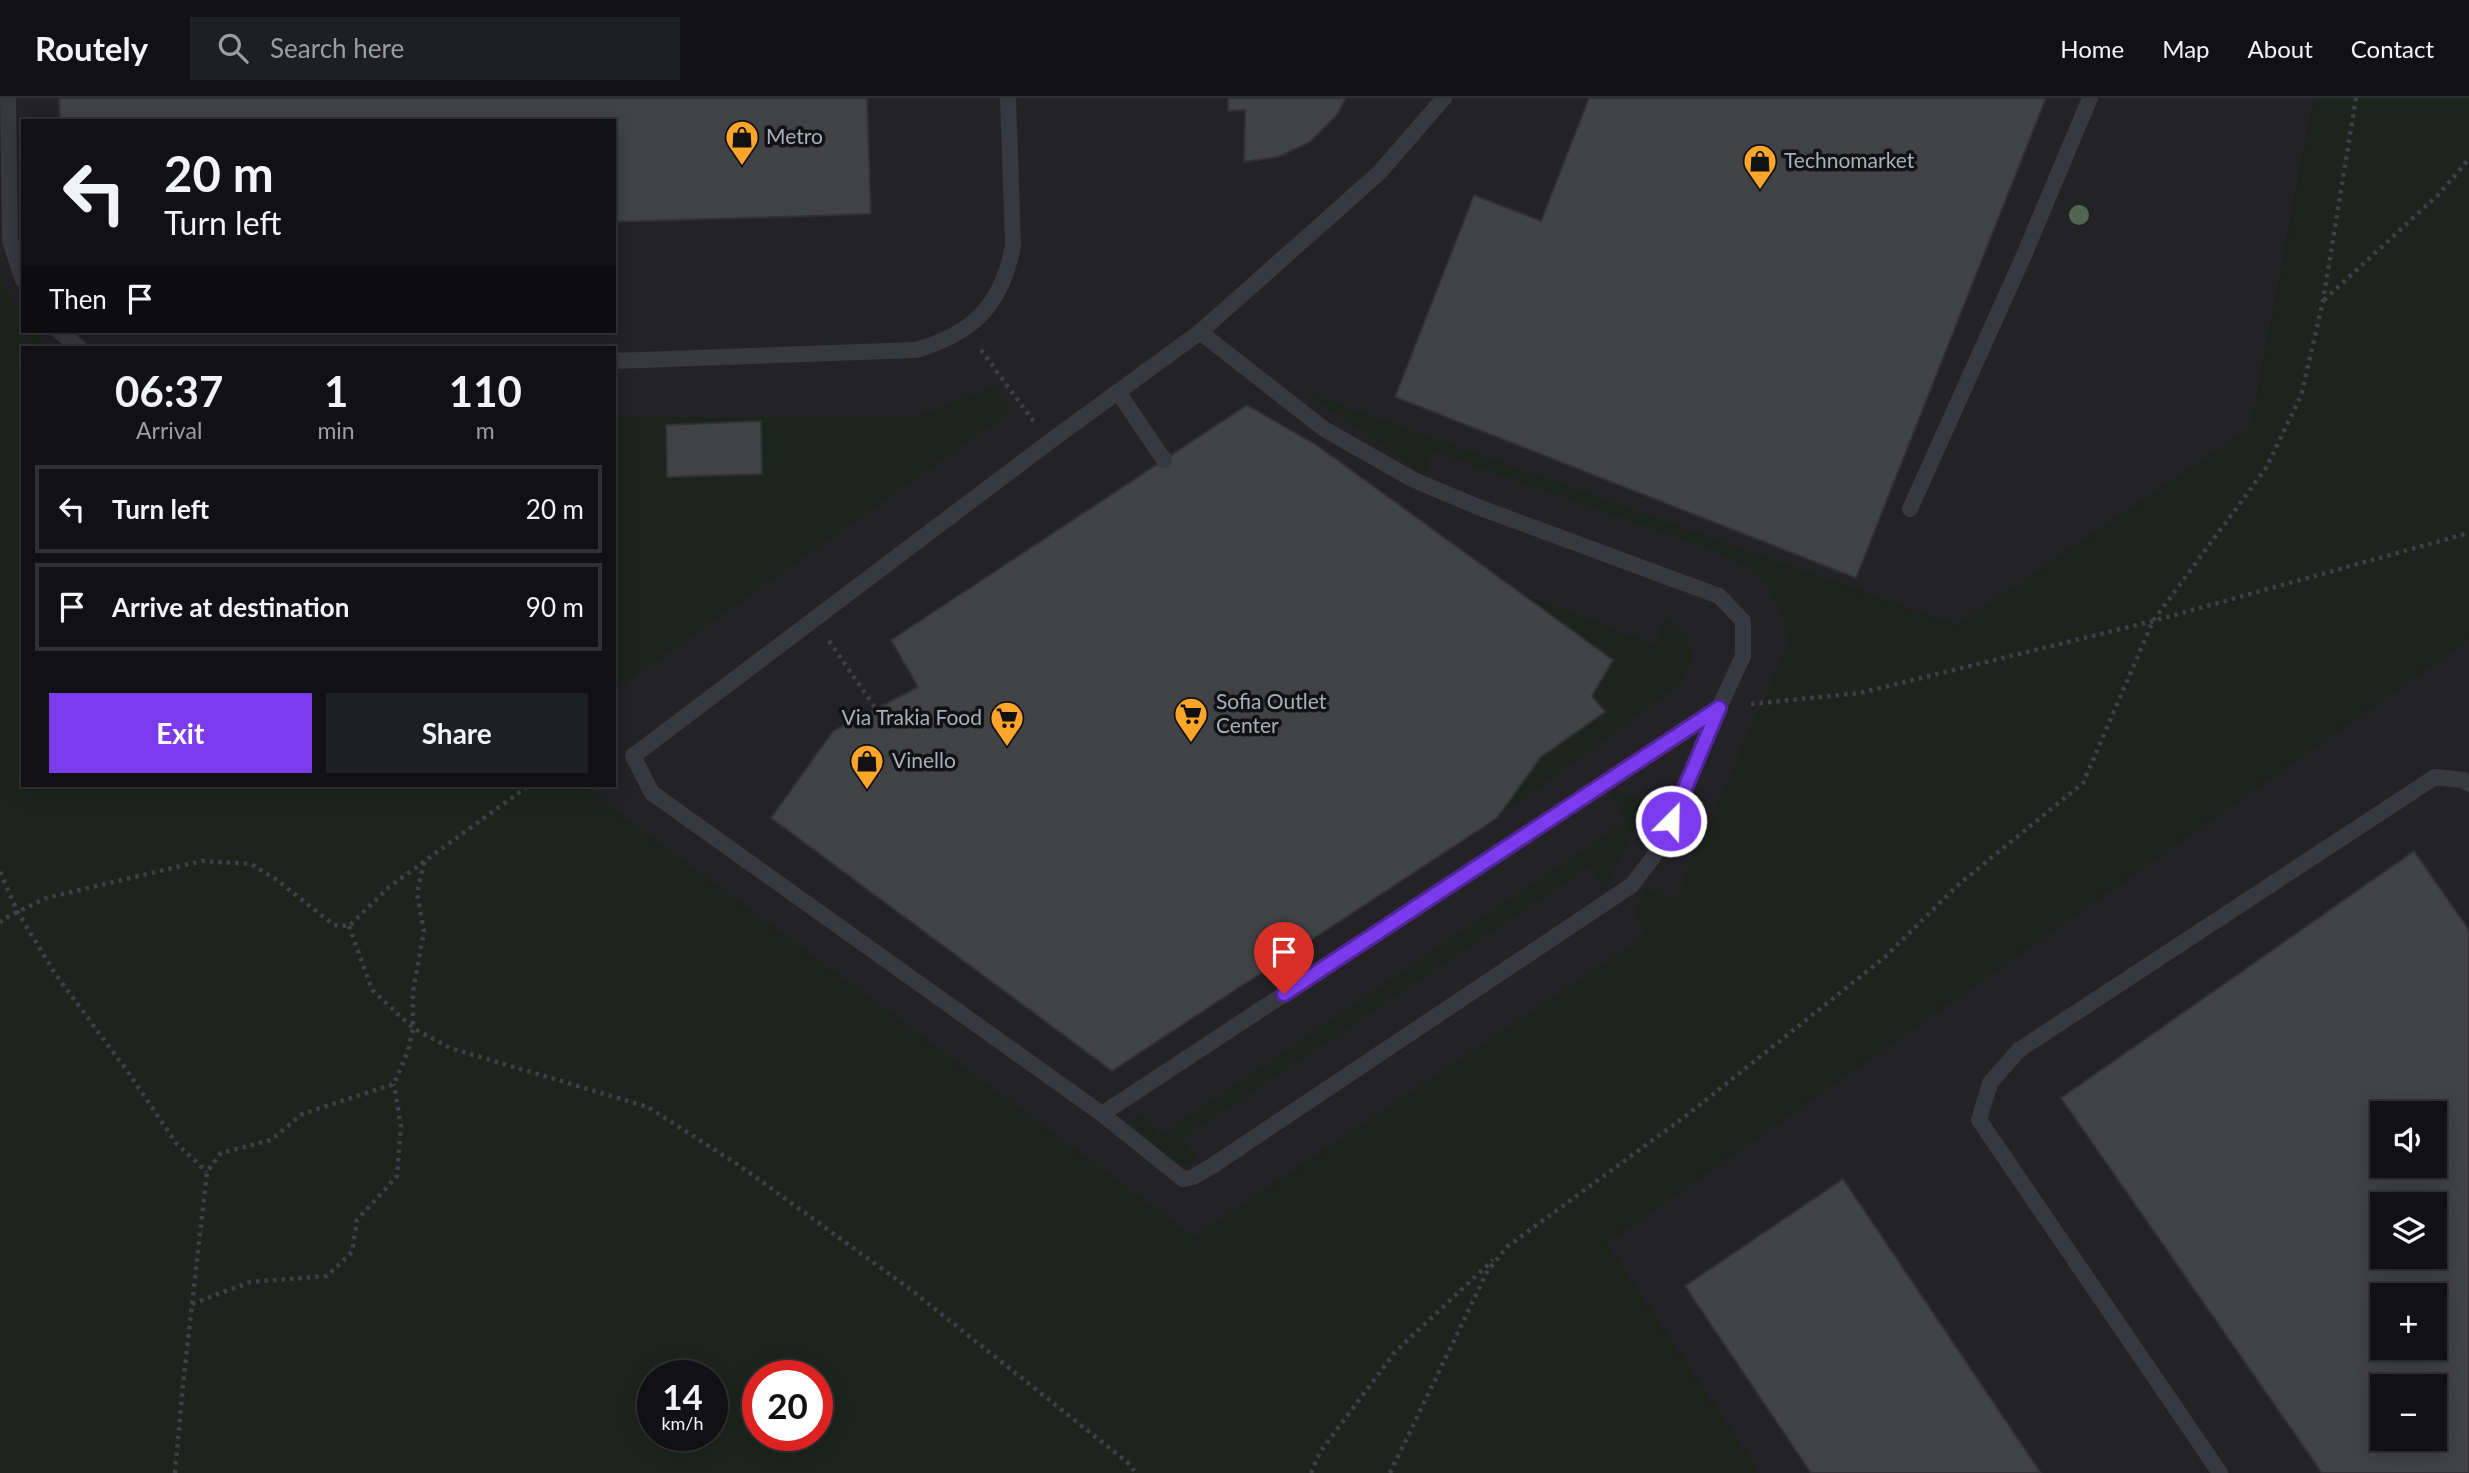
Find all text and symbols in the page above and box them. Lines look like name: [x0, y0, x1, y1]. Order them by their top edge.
search box: [190, 17, 680, 80]
text: Routely: [35, 28, 148, 68]
icon: search: [214, 29, 252, 67]
text: Search here: [270, 32, 404, 64]
text: Home: [2060, 34, 2124, 63]
text: Map: [2162, 34, 2210, 63]
text: About: [2248, 34, 2313, 63]
text: Contact: [2351, 34, 2434, 63]
shop icon: Metro: [723, 118, 761, 167]
place label: Metro: [766, 123, 823, 148]
shop icon: Technomarket: [1741, 142, 1779, 191]
text: 20 m: [164, 144, 274, 202]
icon: left: [49, 147, 140, 238]
place label: Technomarket: [1784, 147, 1915, 172]
text: Turn left: [164, 203, 281, 242]
icon: arrive: [121, 280, 159, 318]
text: Then: [49, 283, 107, 315]
text: 06:37: [115, 366, 223, 416]
text: 1: [324, 366, 348, 416]
text: 110: [449, 366, 522, 416]
text: Arrival: [136, 416, 202, 444]
text: min: [317, 416, 355, 444]
text: m: [476, 416, 495, 444]
icon: left: [53, 490, 91, 528]
text: Turn left: [112, 493, 209, 525]
text: 20 m: [526, 493, 584, 525]
icon: arrive: [53, 588, 91, 626]
text: Arrive at destination: [112, 591, 349, 623]
text: 90 m: [526, 591, 584, 623]
place label: Sofia Outlet Center: [1216, 688, 1327, 737]
button: Exit: [49, 693, 312, 773]
button: Share: [326, 693, 588, 773]
supermarket icon: Sofia Outlet Center: [1172, 695, 1210, 744]
supermarket icon: Via Trakia Food: [988, 699, 1026, 748]
place label: Via Trakia Food: [842, 704, 982, 729]
shop icon: Vinello: [848, 742, 886, 791]
place label: Vinello: [892, 747, 956, 772]
position arrow: [1634, 784, 1708, 858]
pin: [1254, 922, 1314, 994]
icon: arrive: [1265, 933, 1303, 971]
map controls: [2370, 1101, 2447, 1451]
button: sound: [2370, 1101, 2447, 1178]
button: layers: [2370, 1192, 2447, 1269]
button: +: [2370, 1283, 2447, 1360]
speed limit sign: 20: [742, 1360, 833, 1451]
button: −: [2370, 1374, 2447, 1451]
text: 14: [662, 1375, 703, 1417]
text: km/h: [661, 1412, 704, 1434]

